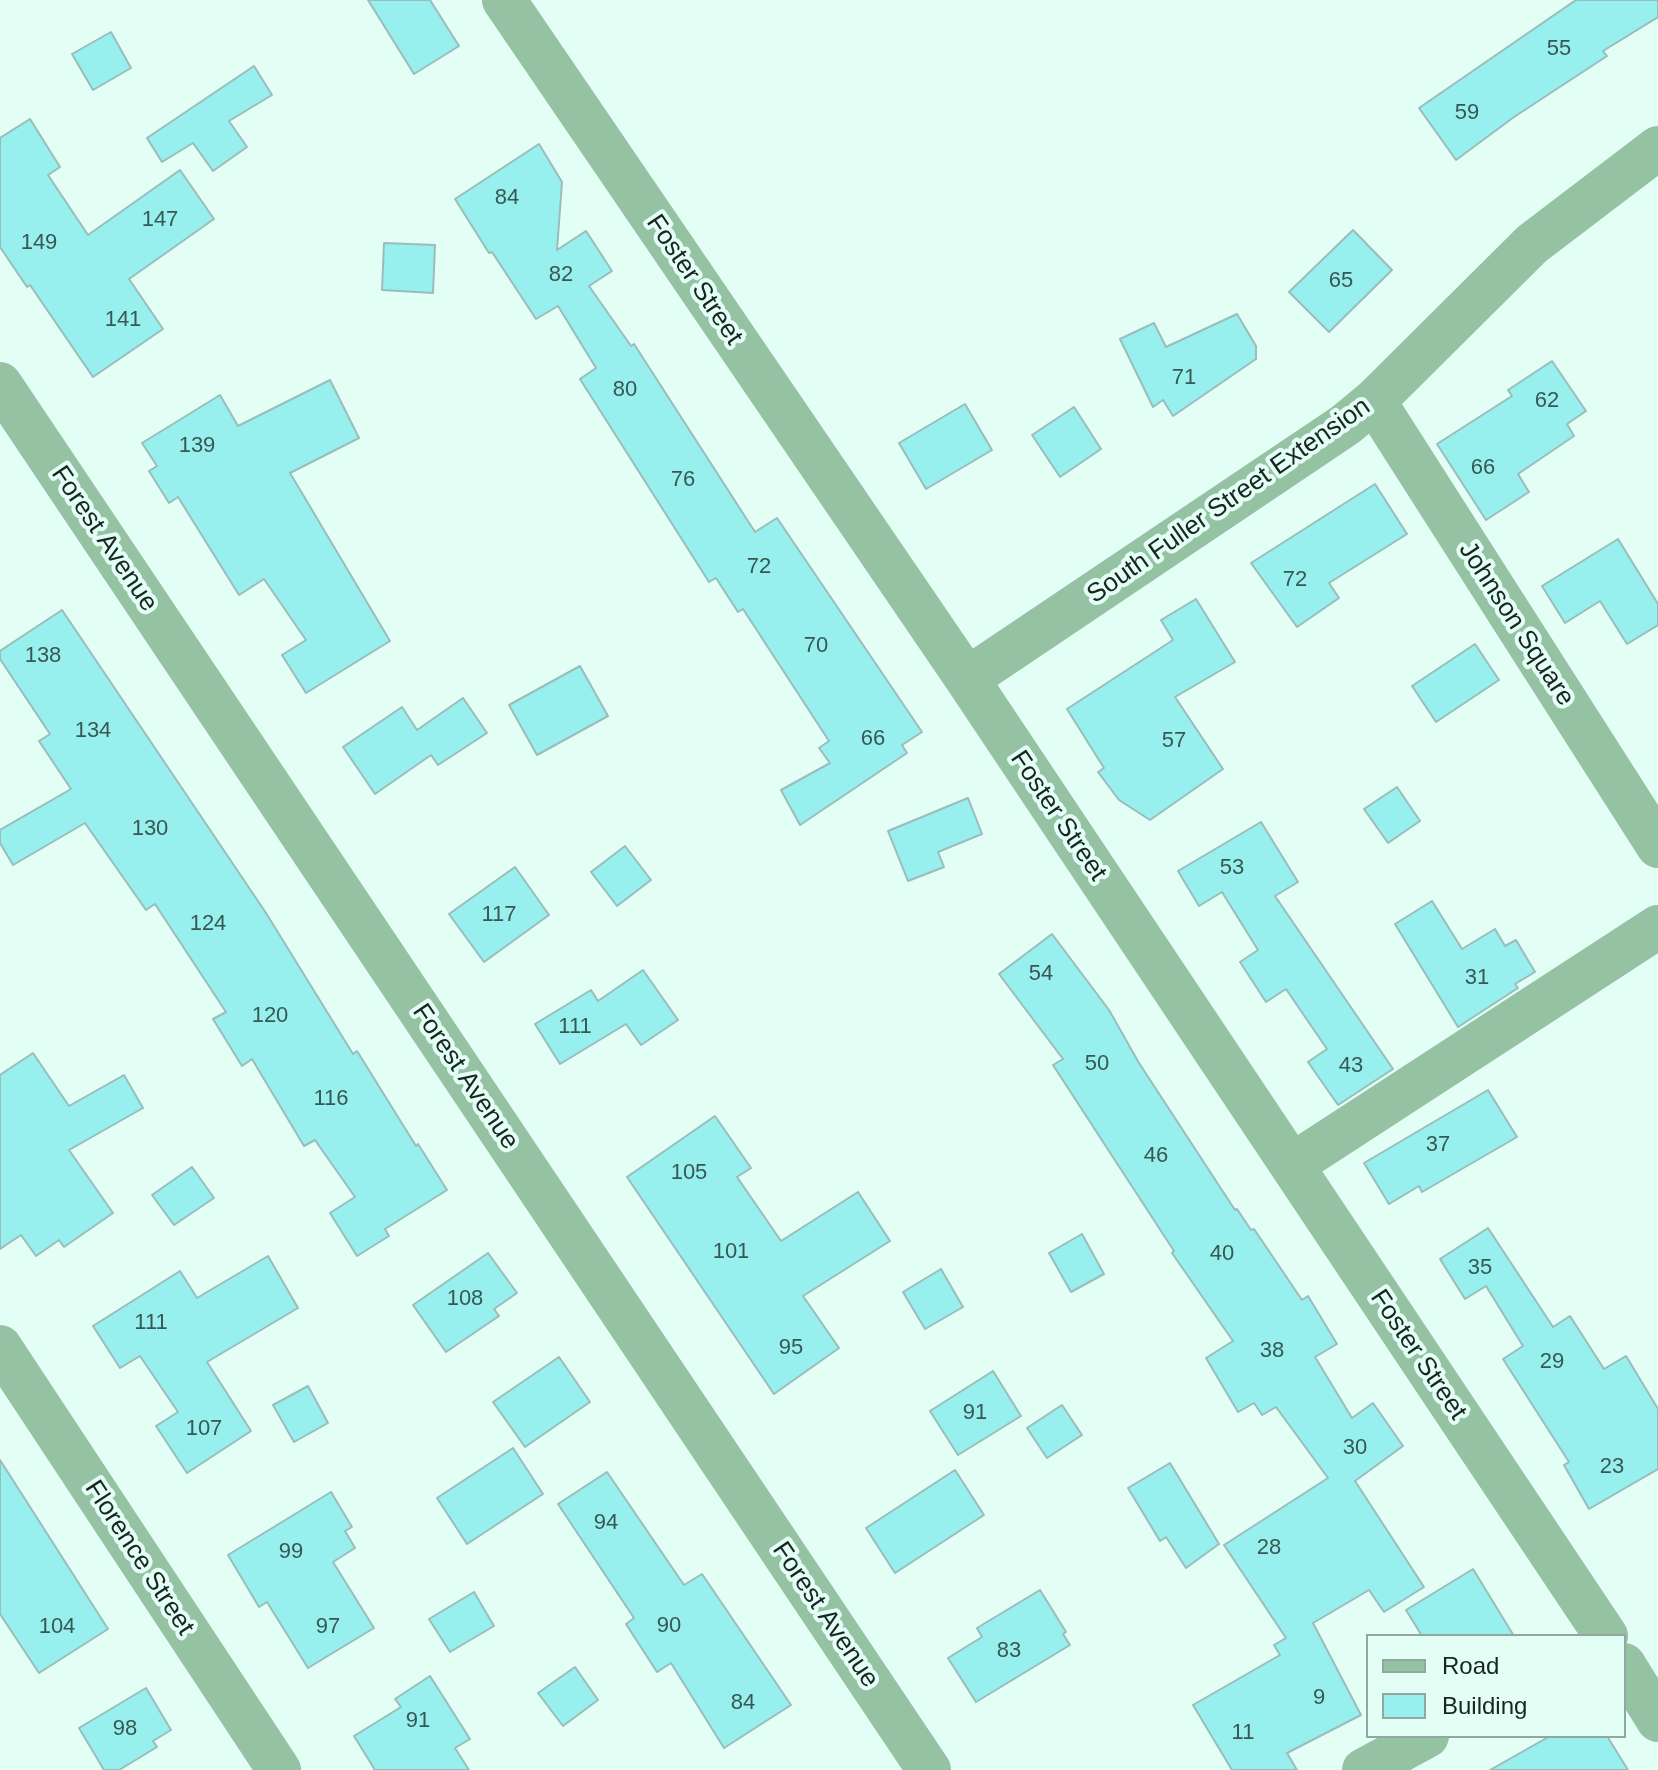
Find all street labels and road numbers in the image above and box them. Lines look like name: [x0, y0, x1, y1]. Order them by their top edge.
street label: Foster Street: [639, 209, 749, 351]
street label: South Fuller Street Extension: [1082, 391, 1376, 611]
street label: Forest Avenue: [44, 460, 164, 618]
street label: Johnson Square: [1451, 536, 1581, 712]
street label: Foster Street: [1003, 745, 1113, 887]
street label: Forest Avenue: [405, 998, 525, 1156]
street label: Foster Street: [1363, 1284, 1473, 1426]
street label: Florence Street: [78, 1475, 200, 1641]
street label: Forest Avenue: [765, 1536, 885, 1694]

